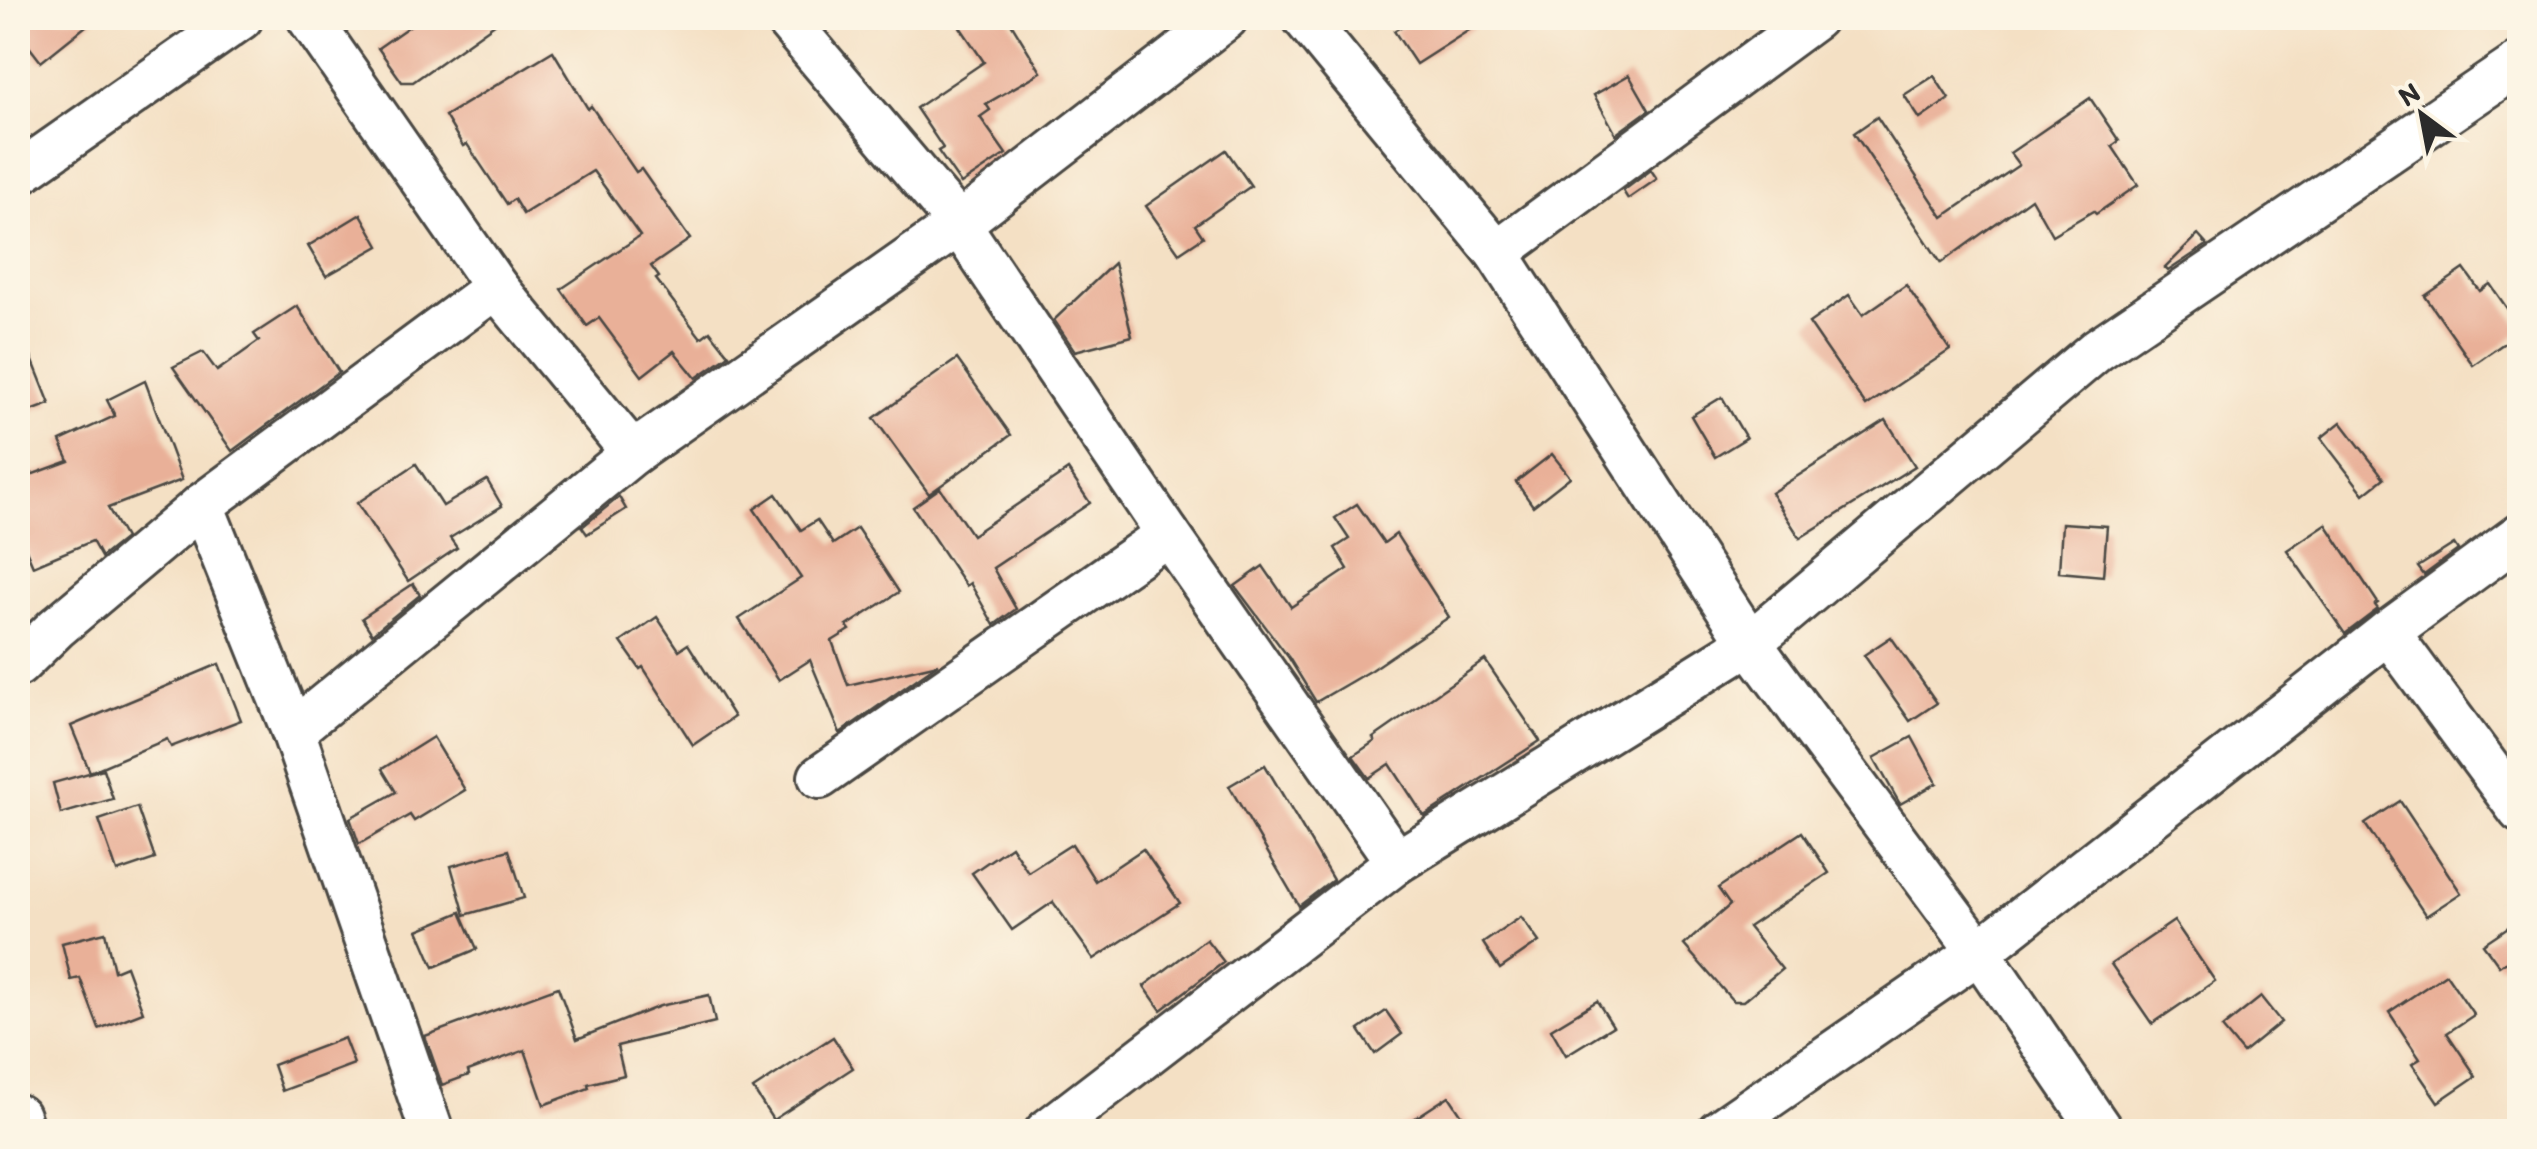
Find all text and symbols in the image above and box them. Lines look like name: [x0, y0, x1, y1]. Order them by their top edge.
north arrow: [2372, 65, 2472, 165]
text: N: [2392, 74, 2426, 113]

